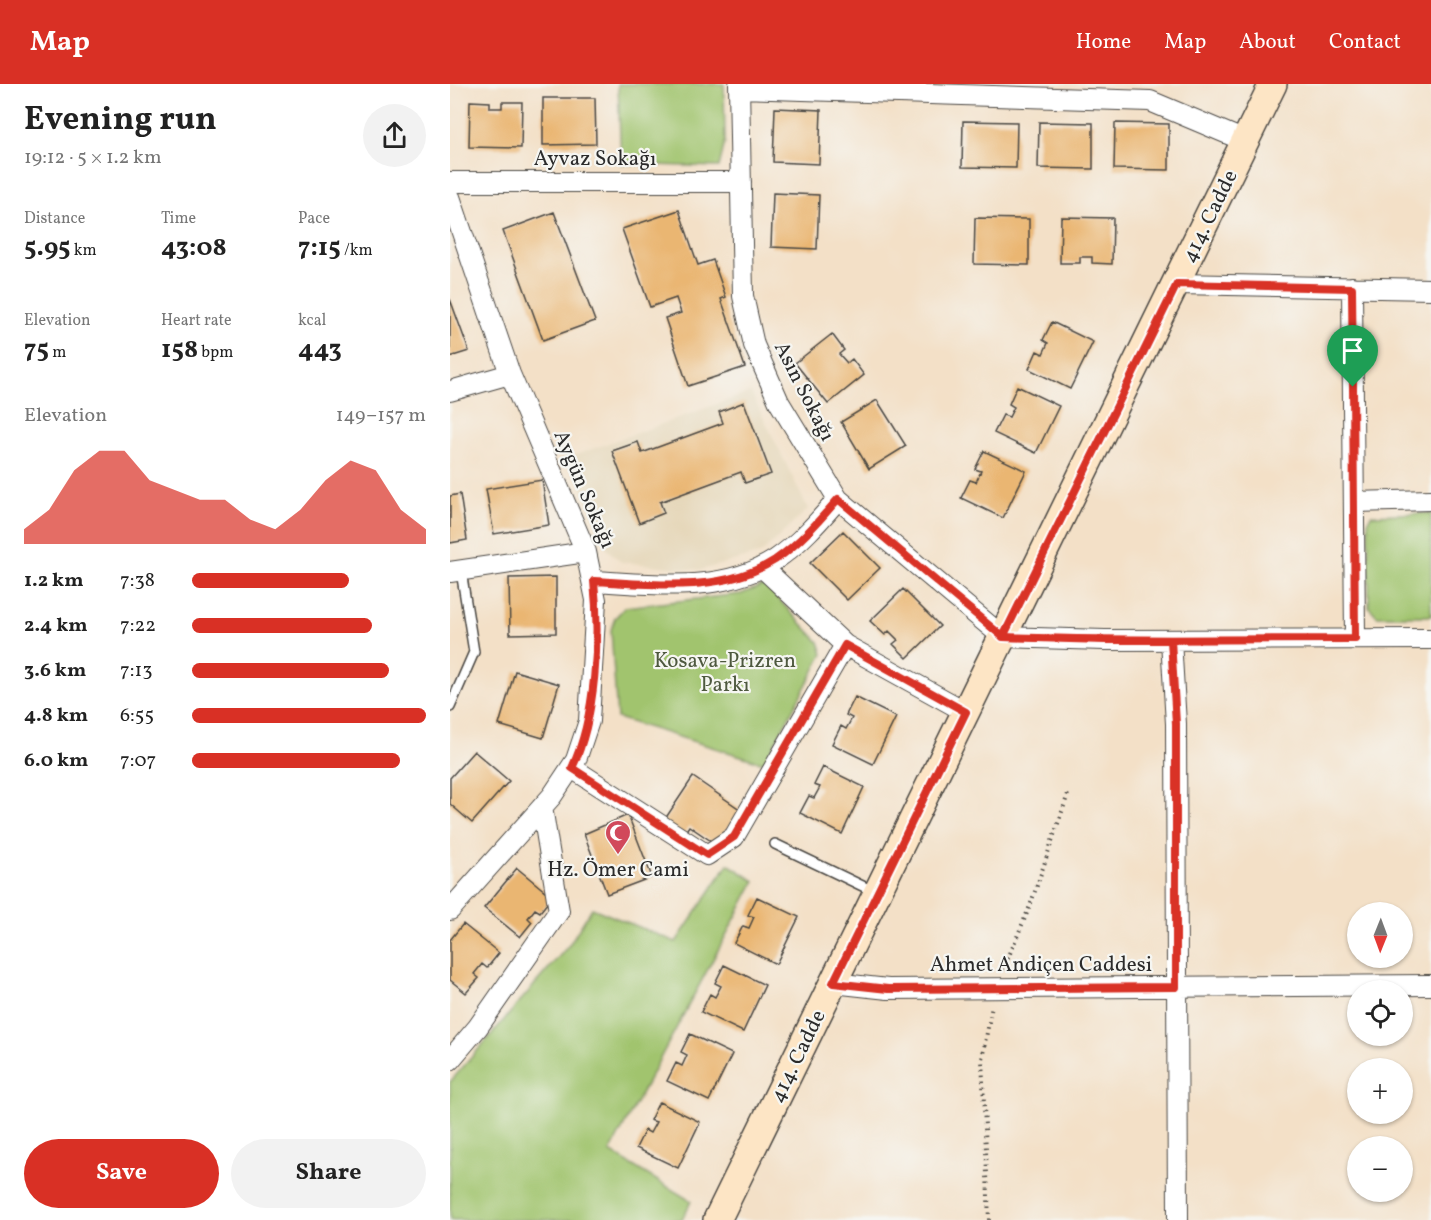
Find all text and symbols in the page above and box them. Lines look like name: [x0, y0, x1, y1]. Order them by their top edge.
text: Map: [30, 23, 90, 62]
text: Home: [1076, 28, 1131, 57]
text: Map: [1164, 28, 1206, 57]
text: About: [1239, 28, 1296, 57]
text: Contact: [1329, 28, 1401, 57]
text: Evening run: [24, 98, 217, 144]
button: share: [363, 104, 426, 167]
text: 19:12 · 5 × 1.2 km: [24, 144, 162, 172]
street label: Ayvaz Sokağı: [534, 145, 656, 174]
street label: 414. Cadde: [1175, 165, 1245, 268]
text: Distance: [24, 208, 85, 230]
text: Time: [161, 208, 196, 230]
text: Pace: [298, 208, 330, 230]
text: 5.95: [24, 230, 71, 266]
text: 43:08: [161, 230, 227, 266]
text: 7:15: [298, 230, 341, 266]
text: km: [71, 240, 97, 262]
text: /km: [341, 240, 373, 262]
text: Elevation: [24, 310, 91, 332]
text: Heart rate: [161, 310, 232, 332]
text: kcal: [298, 310, 326, 332]
pin: [1327, 325, 1378, 387]
text: 75: [24, 332, 49, 368]
text: 158: [161, 332, 198, 368]
text: 443: [298, 332, 342, 368]
icon: arrive: [1336, 334, 1369, 367]
street label: Asın Sokağı: [766, 337, 841, 447]
text: m: [49, 342, 66, 364]
text: bpm: [198, 342, 233, 364]
text: Elevation: [24, 402, 107, 430]
text: 149–157 m: [336, 402, 426, 430]
street label: Aygün Sokağı: [546, 426, 622, 553]
text: 1.2 km: [24, 567, 84, 595]
text: 7:38: [120, 567, 155, 595]
text: 2.4 km: [24, 612, 88, 640]
text: 7:22: [120, 612, 156, 640]
park label: Kosava-Prizren Parkı: [654, 647, 796, 700]
text: 3.6 km: [24, 657, 86, 685]
text: 7:13: [120, 657, 152, 685]
text: 4.8 km: [24, 702, 88, 730]
text: 6:55: [120, 702, 154, 730]
text: 6.0 km: [24, 747, 88, 775]
text: 7:07: [120, 747, 156, 775]
mosque icon: Hz. Ömer Cami: [603, 818, 633, 856]
place label: Hz. Ömer Cami: [547, 856, 689, 885]
north arrow: [1347, 902, 1413, 968]
map controls: [1347, 902, 1413, 1202]
street label: Ahmet Andiçen Caddesi: [930, 951, 1152, 980]
button: locate: [1347, 980, 1413, 1046]
street label: 414. Cadde: [763, 1005, 833, 1108]
button: +: [1347, 1058, 1413, 1124]
button: −: [1347, 1136, 1413, 1202]
button: Save: [24, 1139, 219, 1208]
button: Share: [231, 1139, 426, 1208]

